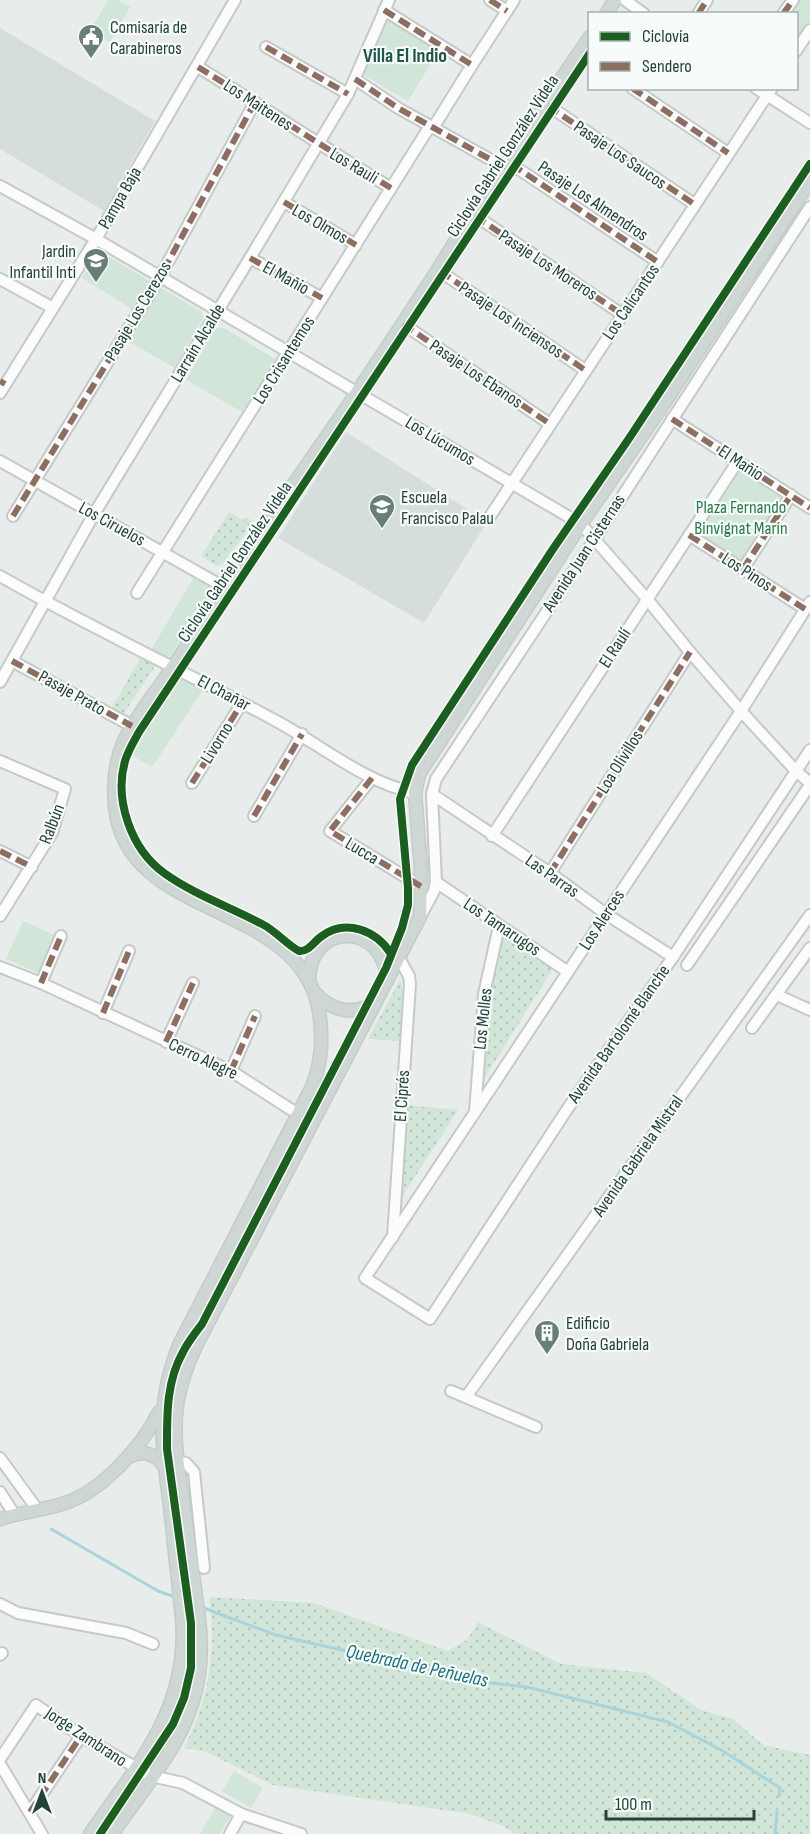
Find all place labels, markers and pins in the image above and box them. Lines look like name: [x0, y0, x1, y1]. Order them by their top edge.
place label: Comisaría de Carabineros: [110, 17, 187, 59]
public building icon: Comisaría de Carabineros: [76, 22, 106, 60]
place label: Jardin Infantil Inti: [10, 241, 76, 283]
school or university icon: Jardin Infantil Inti: [81, 246, 111, 284]
place label: Escuela Francisco Palau: [401, 487, 494, 529]
school or university icon: Escuela Francisco Palau: [367, 492, 397, 530]
place label: Edificio Doña Gabriela: [566, 1313, 649, 1355]
building icon: Edificio Doña Gabriela: [532, 1318, 562, 1356]

